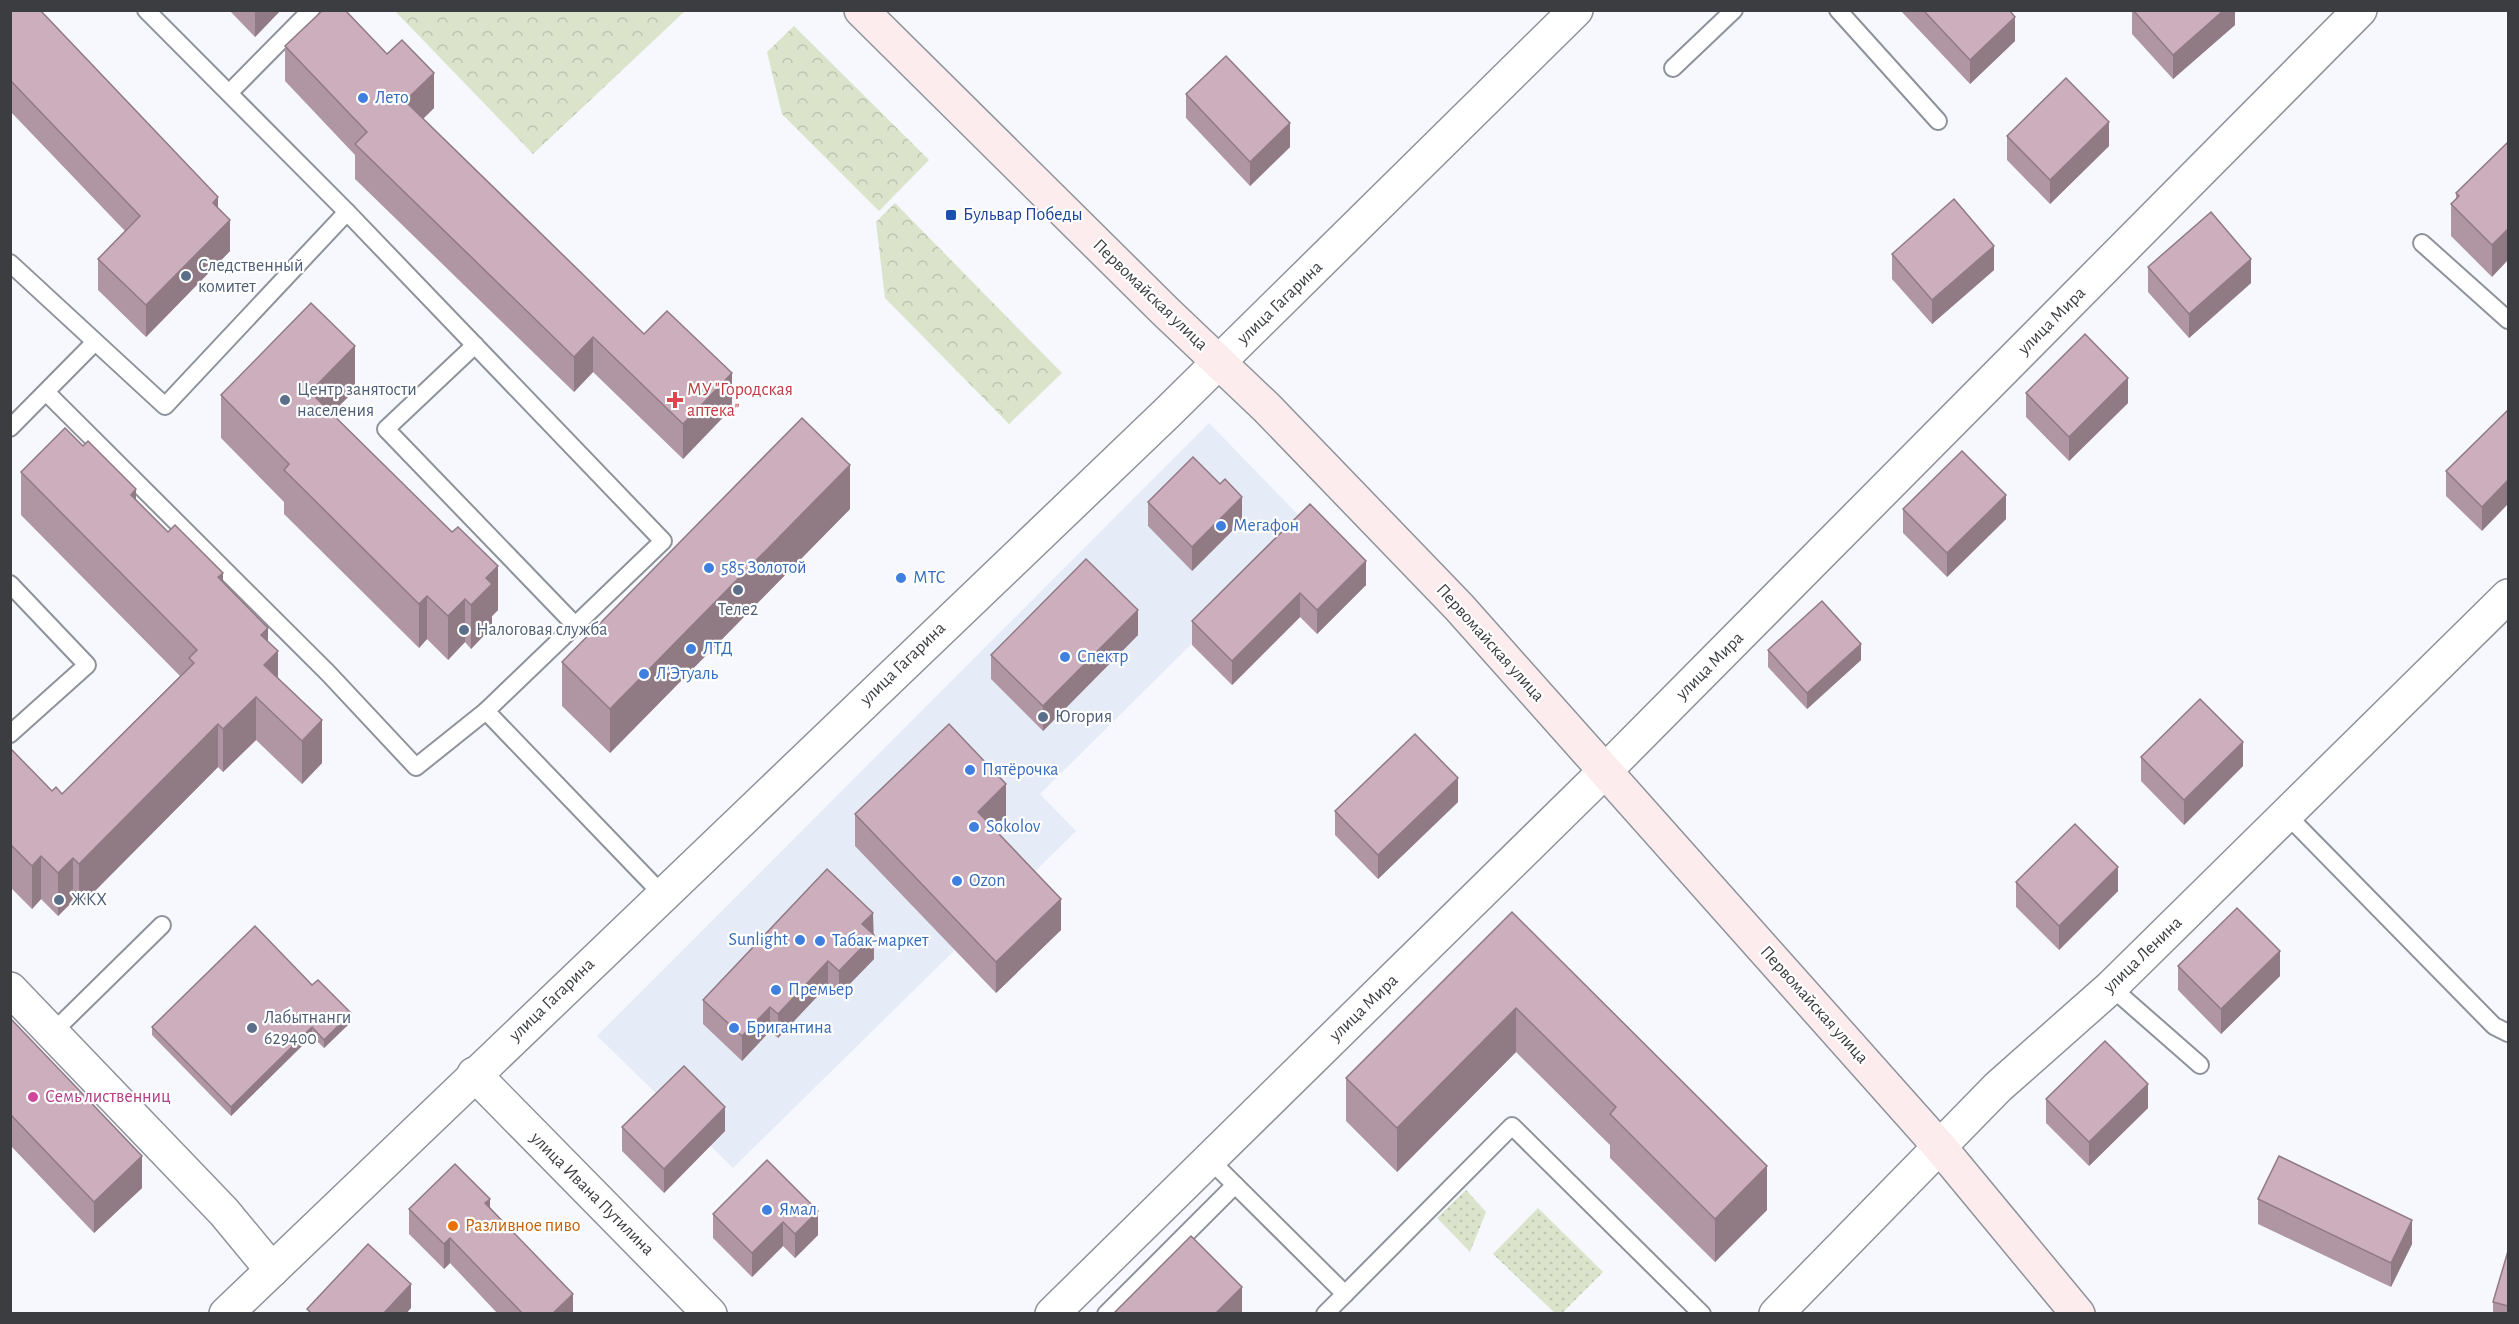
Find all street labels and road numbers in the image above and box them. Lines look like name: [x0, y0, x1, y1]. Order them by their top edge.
street label: Первомайская улица: [1089, 236, 1211, 354]
street label: улица Гагарина: [1233, 258, 1326, 349]
street label: улица Мира: [2014, 284, 2089, 359]
street label: Первомайская улица: [1433, 581, 1547, 705]
street label: улица Гагарина: [856, 619, 949, 710]
street label: улица Мира: [1672, 629, 1747, 704]
street label: улица Ленина: [2100, 913, 2186, 997]
street label: Первомайская улица: [1757, 943, 1871, 1067]
street label: улица Гагарина: [505, 955, 598, 1046]
street label: улица Мира: [1326, 971, 1402, 1046]
street label: улица Ивана Путилина: [526, 1128, 657, 1259]

